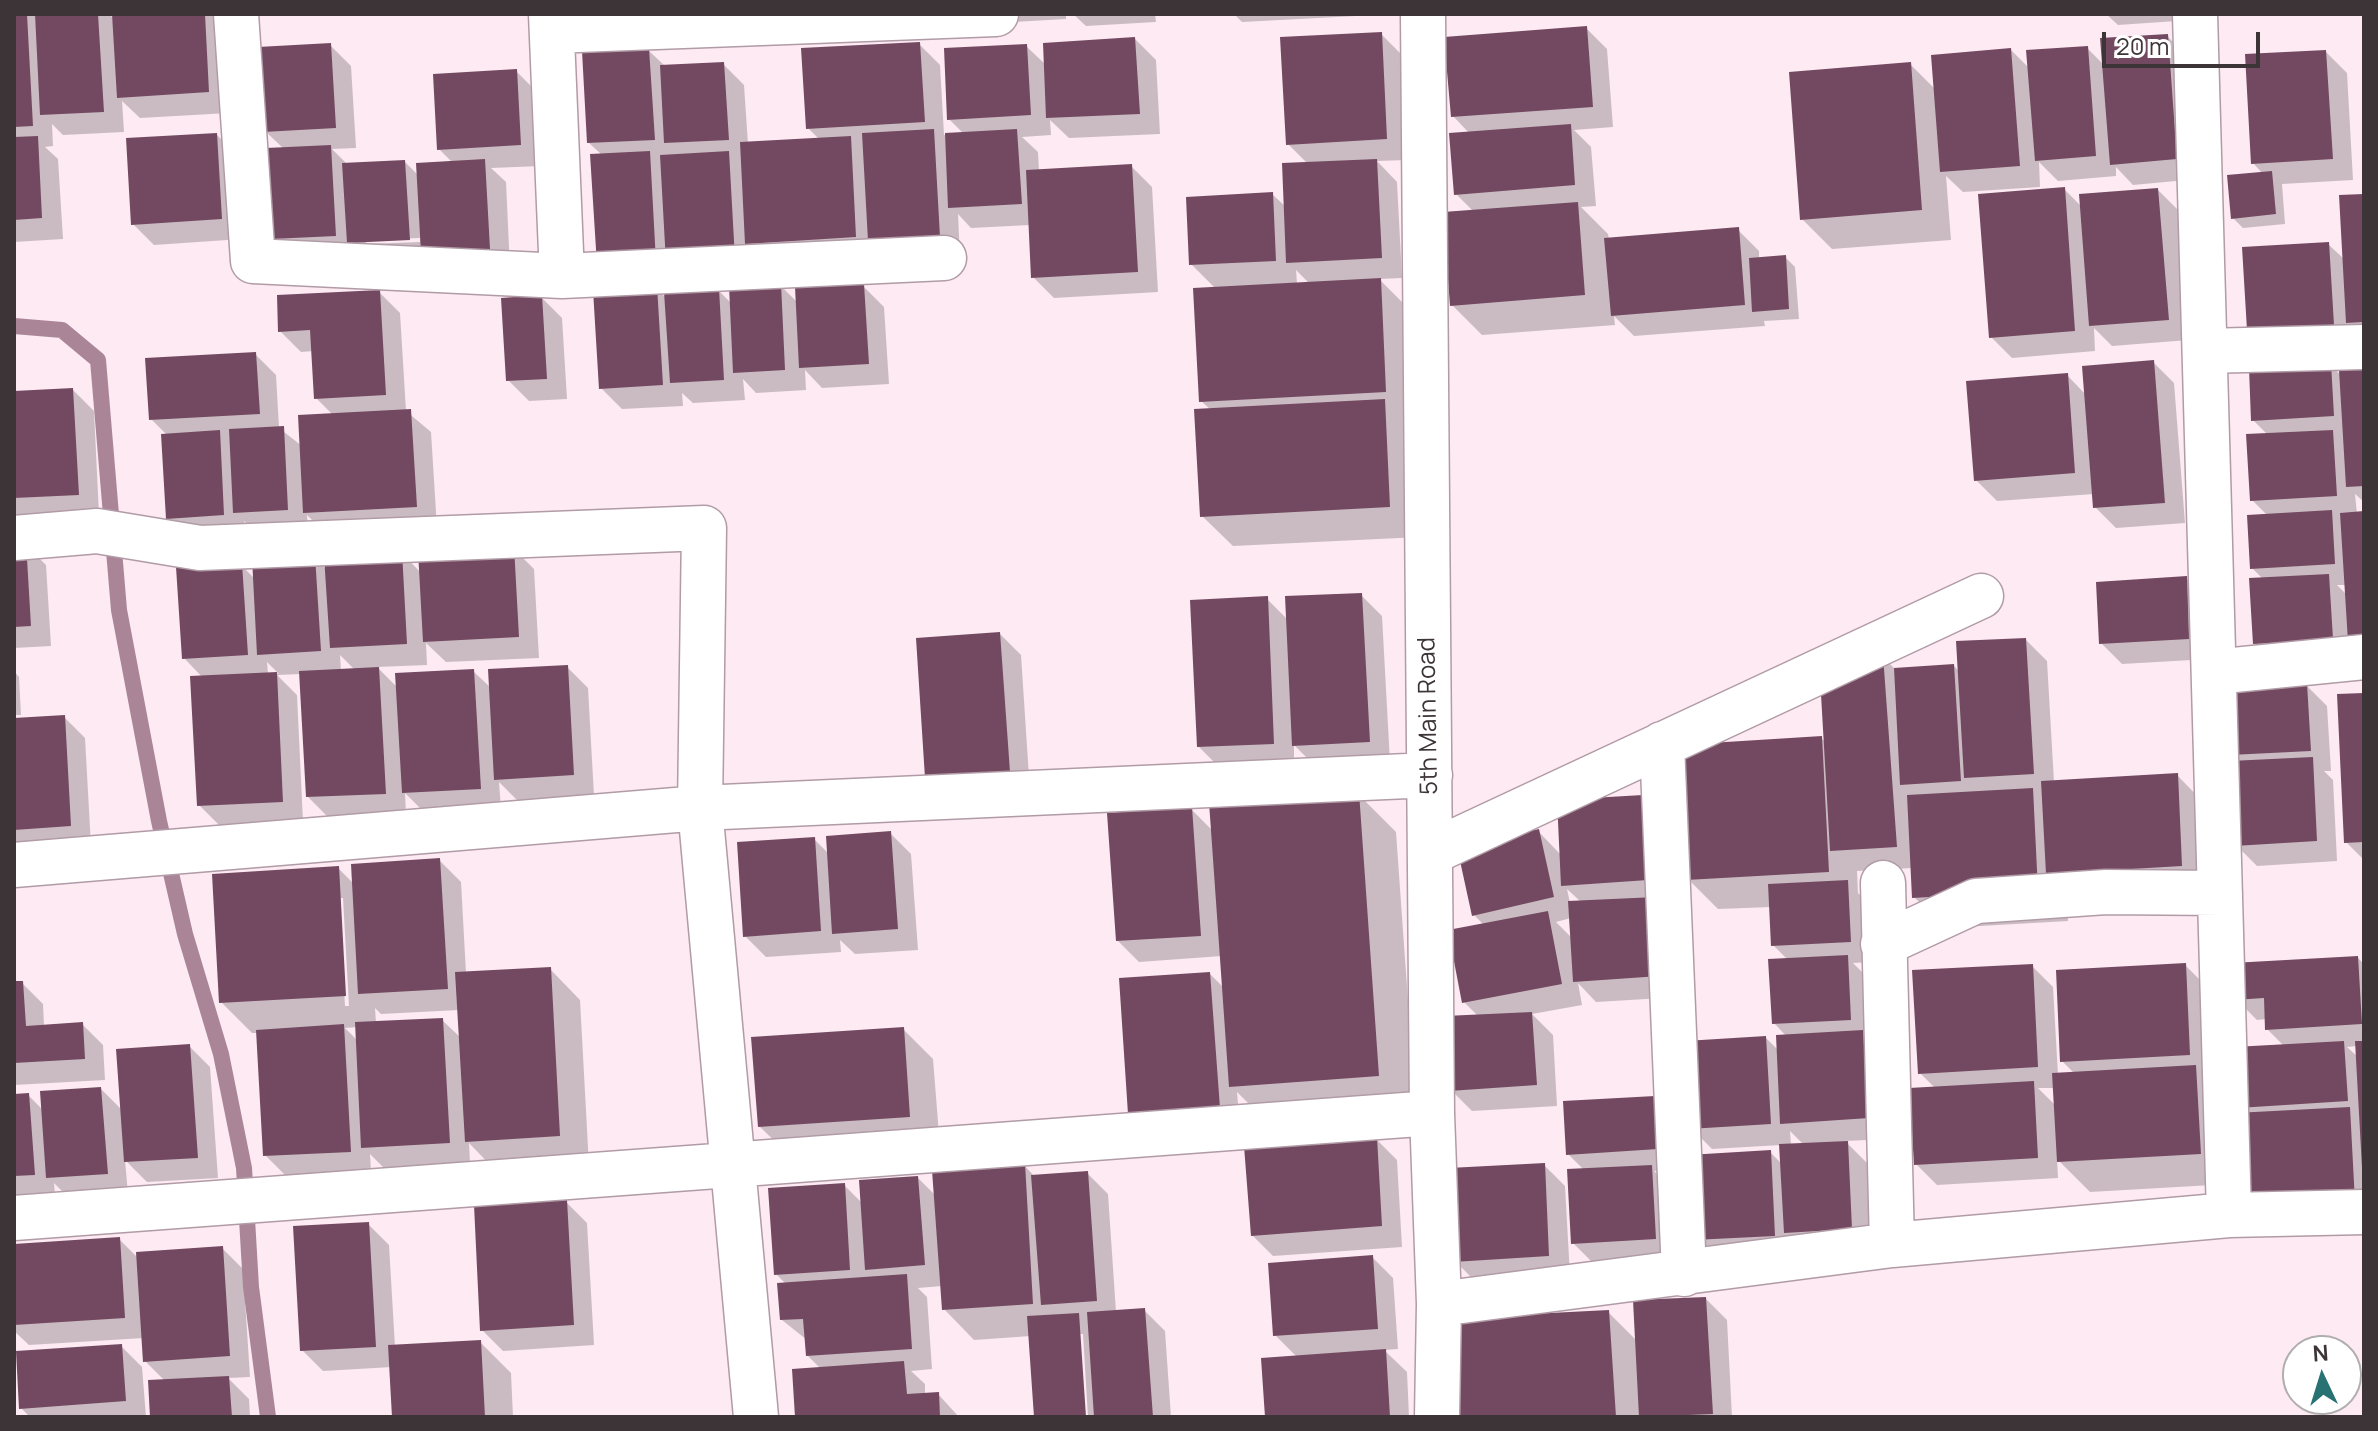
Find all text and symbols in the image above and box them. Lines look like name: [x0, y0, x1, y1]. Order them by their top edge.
scale bar: [2106, 16, 2264, 66]
text: 20 m: [2116, 29, 2169, 62]
street label: 5th Main Road: [1413, 637, 1445, 795]
north arrow: [2282, 1335, 2362, 1415]
text: N: [2312, 1338, 2329, 1369]

